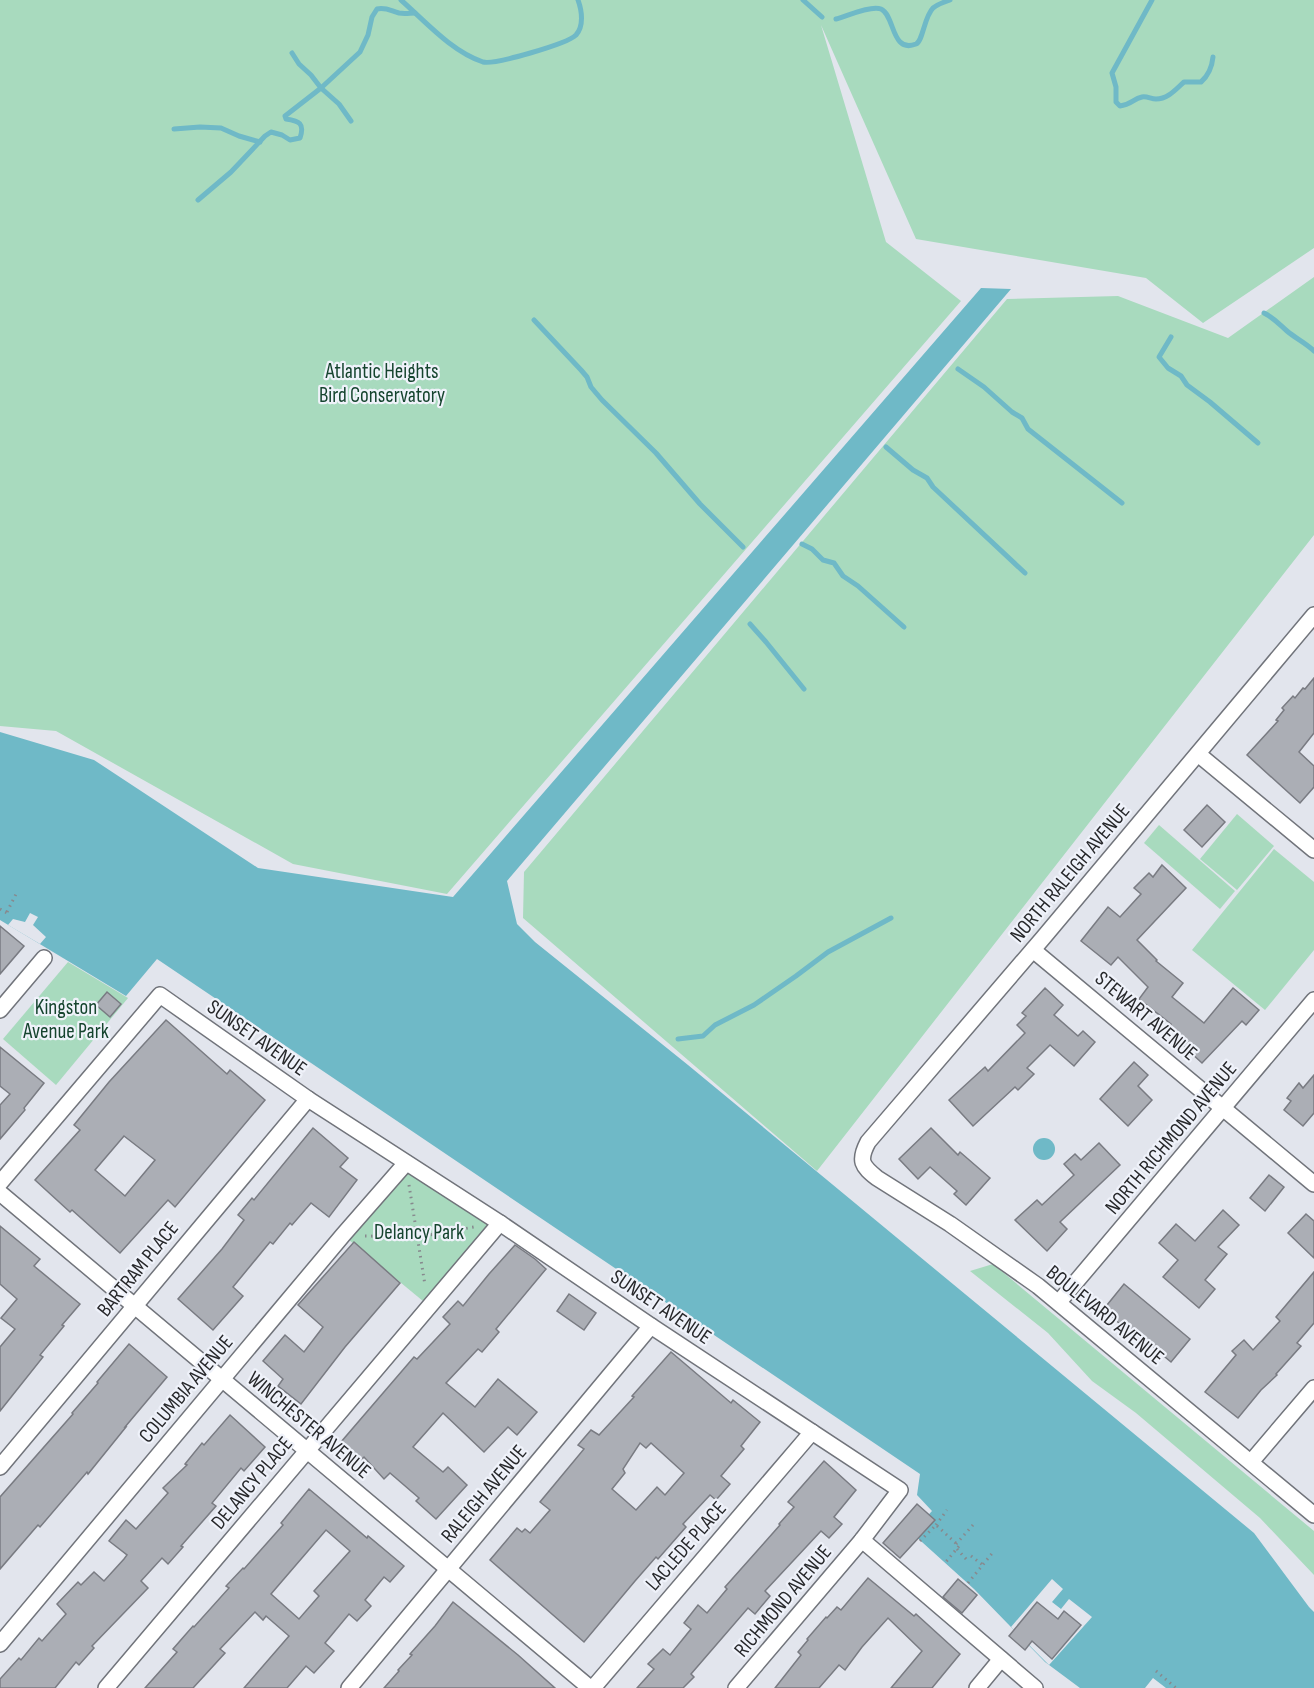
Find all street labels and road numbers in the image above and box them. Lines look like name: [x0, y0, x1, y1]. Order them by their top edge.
street label: NORTH RALEIGH AVENUE: [1005, 799, 1135, 947]
street label: STEWART AVENUE: [1090, 966, 1202, 1066]
street label: SUNSET AVENUE: [202, 995, 312, 1081]
street label: NORTH RICHMOND AVENUE: [1100, 1057, 1242, 1219]
street label: BARTRAM PLACE: [92, 1216, 184, 1322]
street label: BOULEVARD AVENUE: [1041, 1260, 1169, 1370]
street label: SUNSET AVENUE: [606, 1264, 716, 1350]
street label: COLUMBIA AVENUE: [134, 1330, 238, 1448]
street label: WINCHESTER AVENUE: [242, 1366, 376, 1484]
street label: DELANCY PLACE: [206, 1432, 298, 1534]
street label: RALEIGH AVENUE: [436, 1440, 532, 1548]
street label: LACLEDE PLACE: [640, 1496, 732, 1596]
street label: RICHMOND AVENUE: [729, 1540, 837, 1662]

